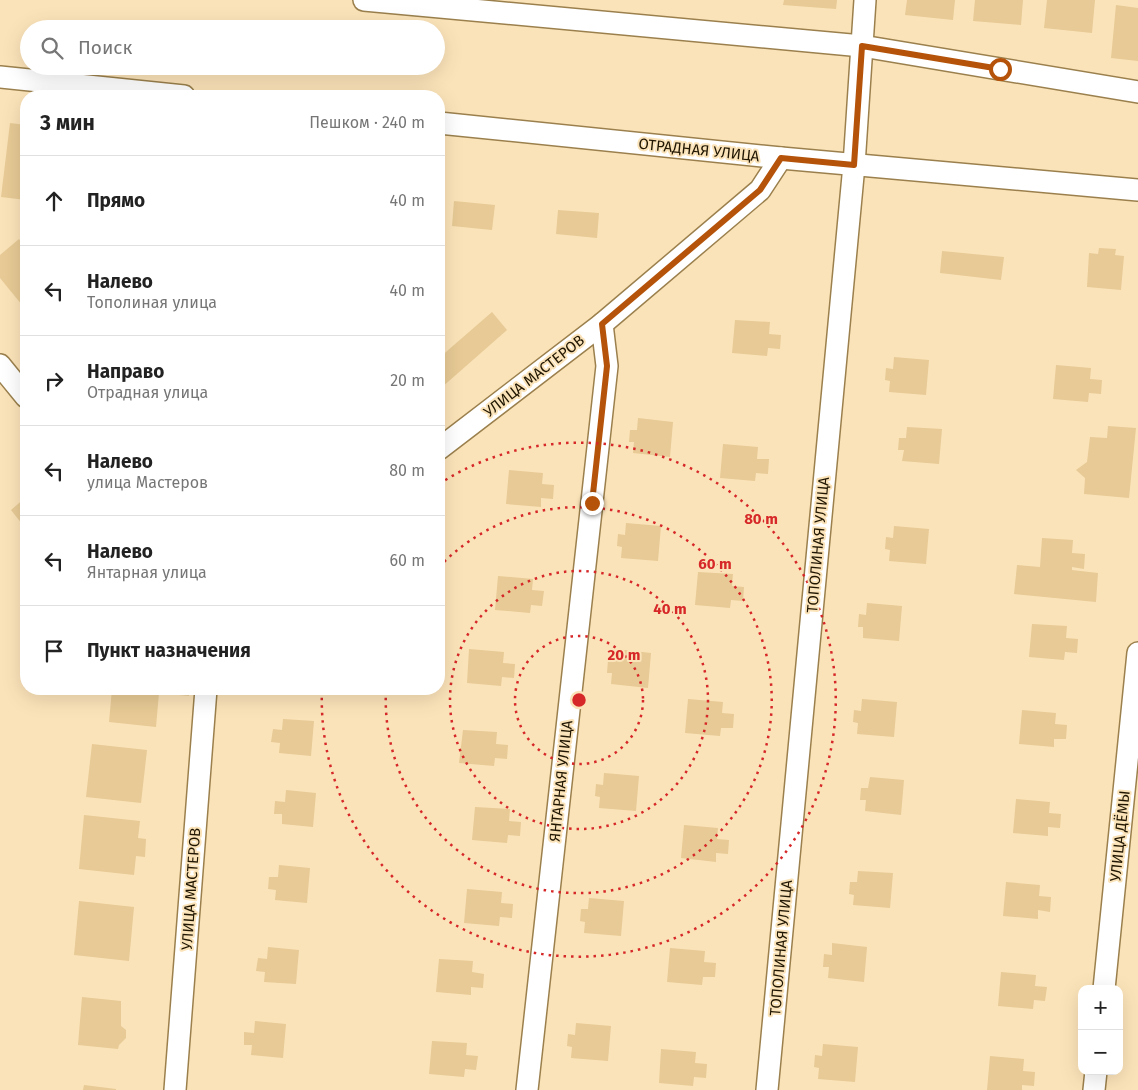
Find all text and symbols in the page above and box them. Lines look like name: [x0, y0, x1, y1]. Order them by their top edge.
search box: [20, 20, 445, 75]
icon: search: [38, 34, 66, 62]
text: Поиск: [78, 36, 132, 59]
route start: [989, 58, 1012, 81]
text: 3 мин: [40, 110, 95, 136]
text: Пешком · 240 m: [309, 113, 425, 132]
street label: ОТРАДНАЯ УЛИЦА: [638, 135, 761, 165]
icon: ahead: [40, 187, 68, 215]
text: Прямо: [87, 189, 145, 212]
text: 40 m: [390, 191, 425, 210]
text: Налево: [87, 270, 153, 293]
icon: left: [40, 277, 68, 305]
text: 40 m: [390, 281, 425, 300]
text: Тополиная улица: [87, 293, 217, 312]
street label: УЛИЦА МАСТЕРОВ: [480, 331, 588, 421]
text: Направо: [87, 360, 164, 383]
icon: right: [40, 367, 68, 395]
text: 20 m: [390, 371, 425, 390]
text: Отрадная улица: [87, 383, 208, 402]
text: Налево: [87, 450, 153, 473]
icon: left: [40, 457, 68, 485]
text: 80 m: [389, 461, 425, 480]
text: улица Мастеров: [87, 473, 208, 492]
street label: ТОПОЛИНАЯ УЛИЦА: [803, 476, 833, 614]
route end: [581, 492, 604, 515]
text: 80 m: [744, 510, 778, 528]
text: Налево: [87, 540, 153, 563]
icon: left: [40, 547, 68, 575]
text: 60 m: [390, 551, 425, 570]
text: 60 m: [698, 555, 732, 573]
text: Янтарная улица: [87, 563, 207, 582]
text: 40 m: [653, 600, 687, 618]
icon: arrive: [40, 637, 68, 665]
text: Пункт назначения: [87, 639, 251, 662]
text: 20 m: [608, 646, 640, 664]
centre of rings: [570, 691, 588, 709]
street label: ЯНТАРНАЯ УЛИЦА: [546, 719, 576, 843]
street label: УЛИЦА ДЁМЫ: [1106, 790, 1134, 882]
street label: УЛИЦА МАСТЕРОВ: [178, 827, 204, 951]
street label: ТОПОЛИНАЯ УЛИЦА: [766, 879, 796, 1017]
map controls: [1078, 985, 1123, 1075]
button: +: [1078, 985, 1123, 1030]
button: −: [1078, 1030, 1123, 1075]

